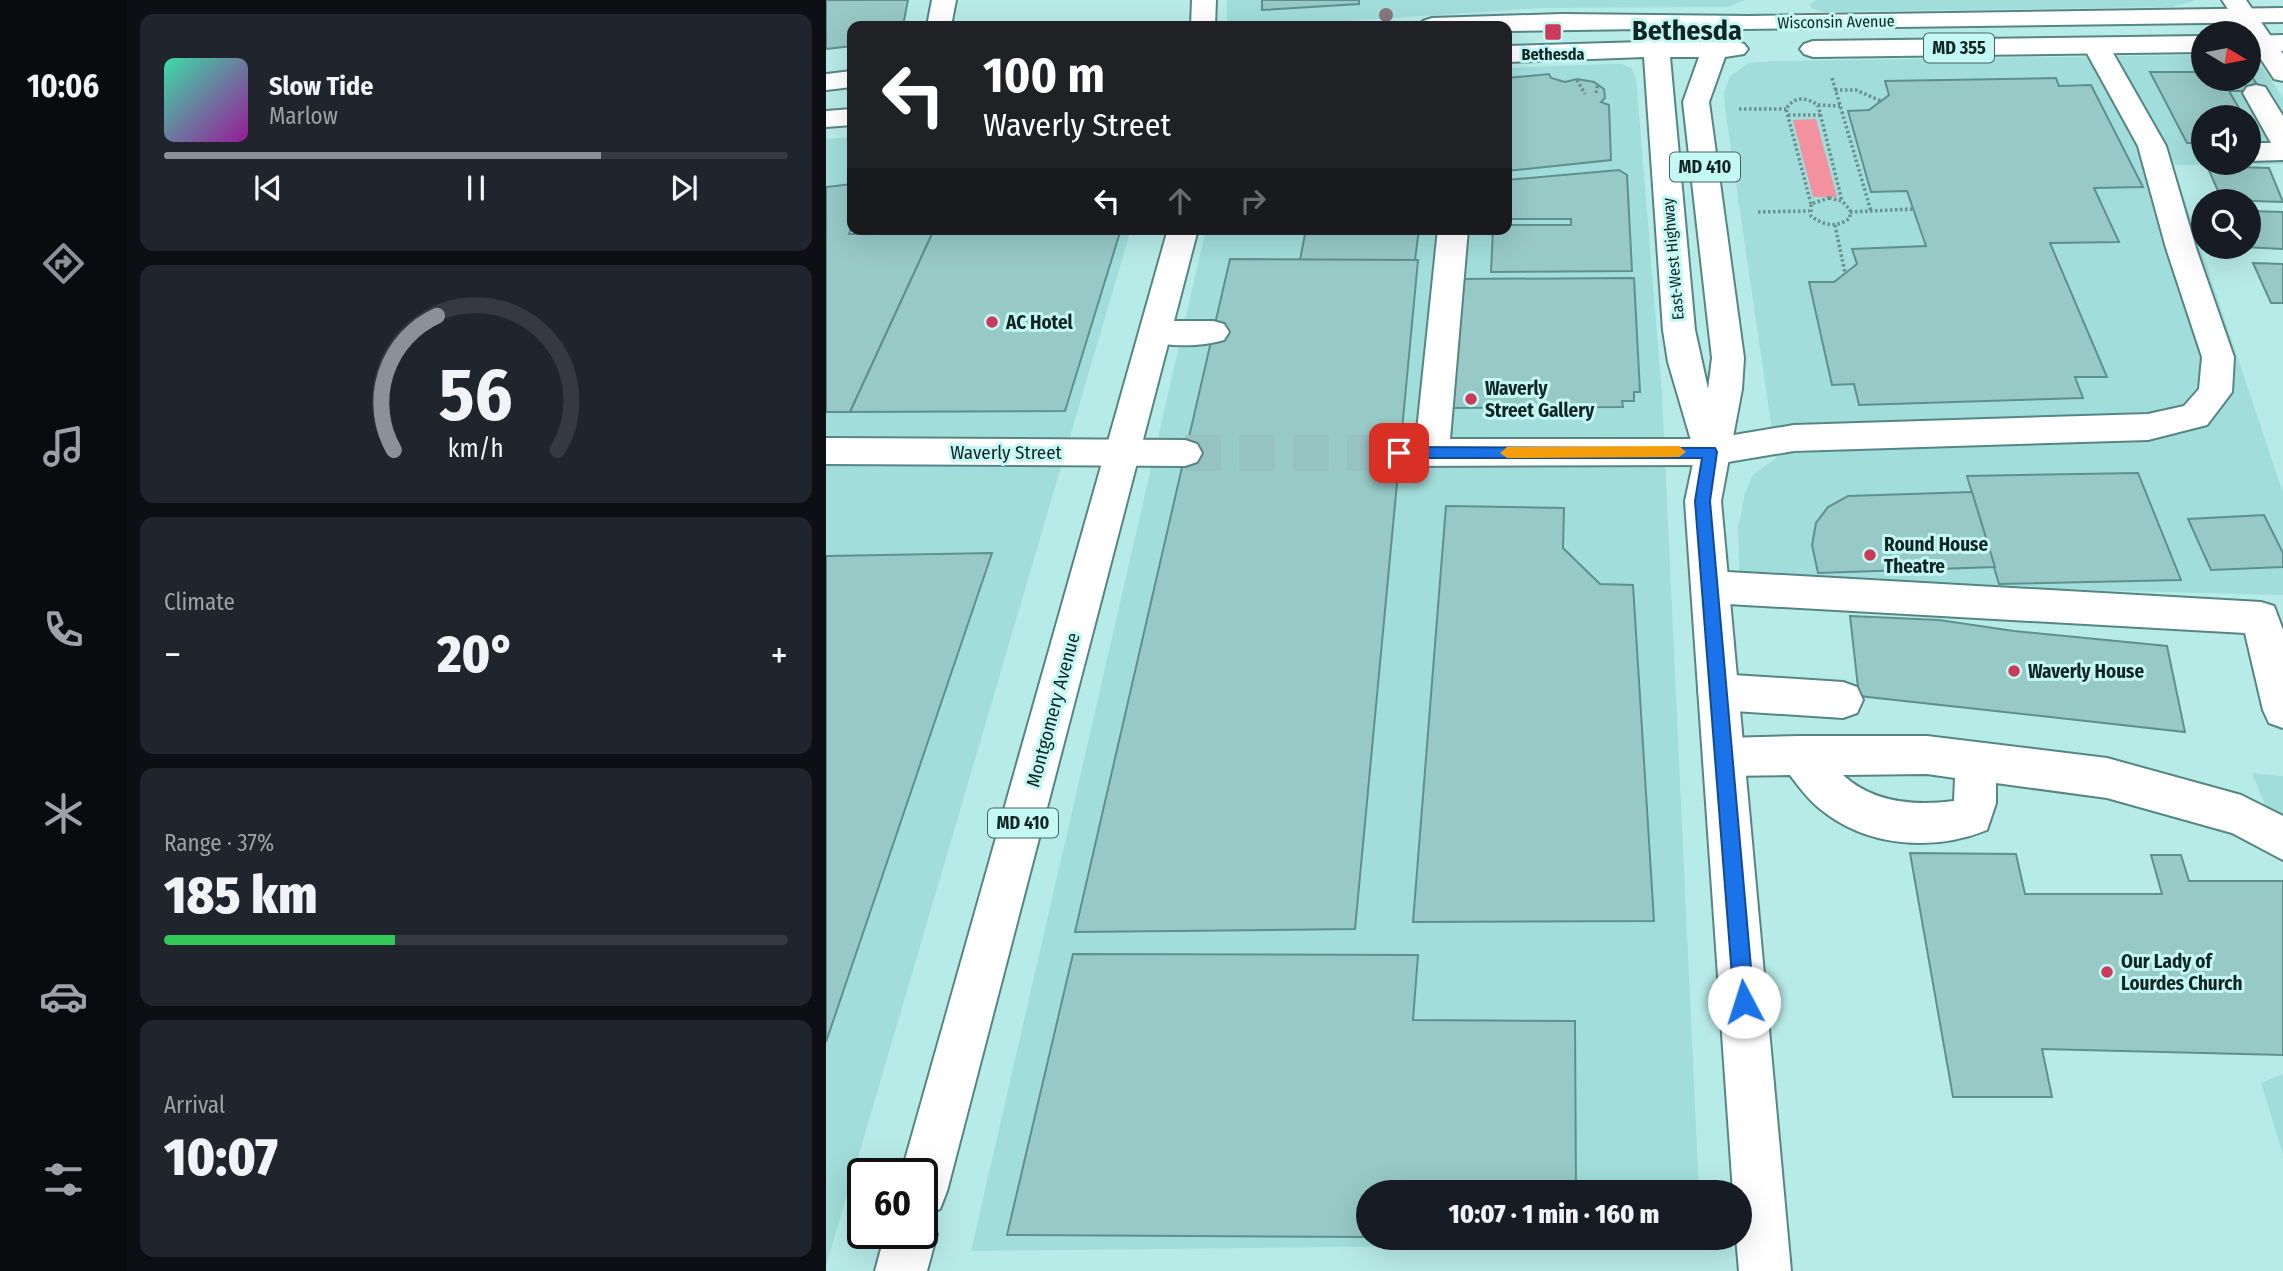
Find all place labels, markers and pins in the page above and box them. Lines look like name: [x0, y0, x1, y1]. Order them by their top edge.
marker: Bethesda: [1543, 22, 1563, 42]
place label: Bethesda: [1522, 45, 1584, 64]
place label: AC Hotel: [1005, 311, 1074, 334]
marker: AC Hotel: [984, 314, 1000, 330]
place label: Waverly Street Gallery: [1485, 377, 1595, 422]
marker: Waverly Street Gallery: [1463, 391, 1479, 407]
pin: [1369, 423, 1429, 483]
place label: Round House Theatre: [1884, 533, 1988, 578]
marker: Round House Theatre: [1862, 547, 1878, 563]
place label: Waverly House: [2028, 660, 2144, 683]
marker: Waverly House: [2006, 663, 2022, 679]
place label: Our Lady of Lourdes Church: [2121, 950, 2242, 995]
marker: Our Lady of Lourdes Church: [2099, 964, 2115, 980]

